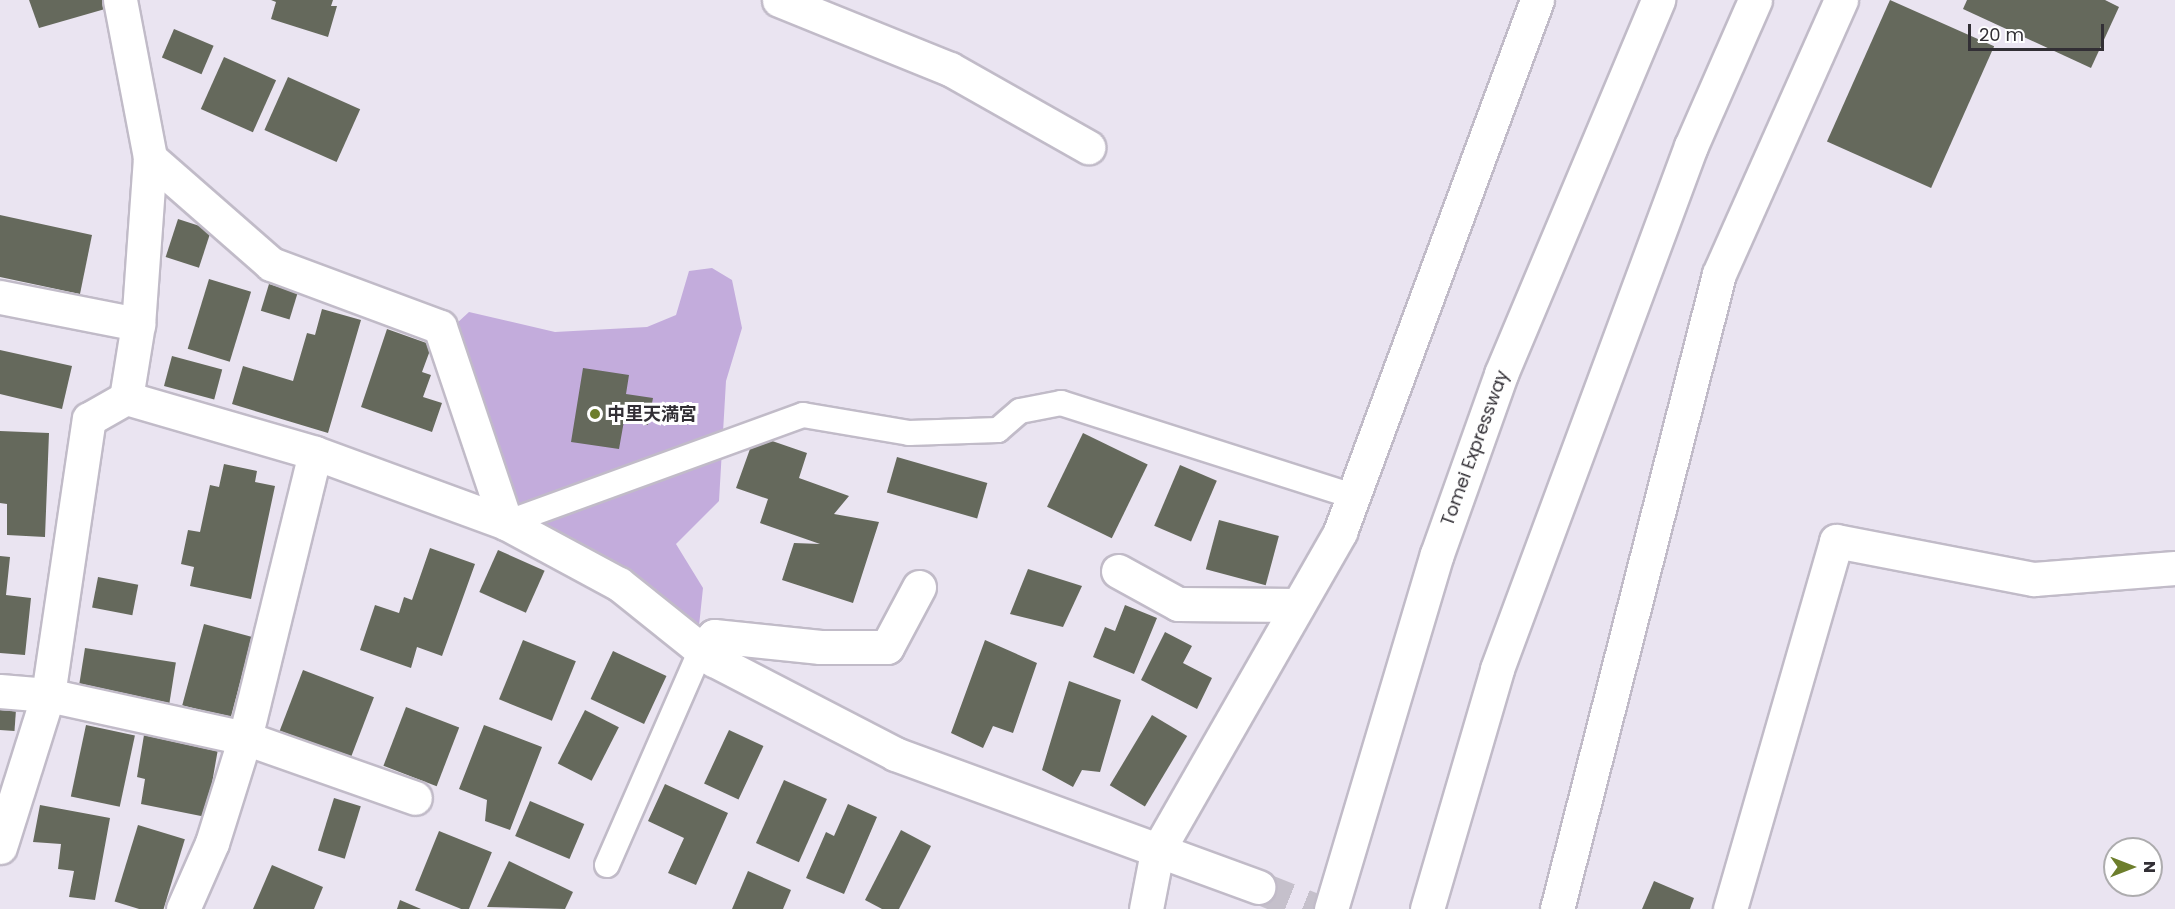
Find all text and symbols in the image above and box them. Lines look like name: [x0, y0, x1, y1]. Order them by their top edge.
scale bar: [1971, 12, 2108, 50]
text: 20 m: [1979, 22, 2024, 47]
street label: Tomei Expressway: [1437, 367, 1513, 529]
place label: 中里天満宮: [607, 403, 697, 425]
marker: 中里天満宮: [588, 407, 602, 421]
north arrow: [2103, 837, 2163, 897]
text: N: [2138, 861, 2161, 873]

